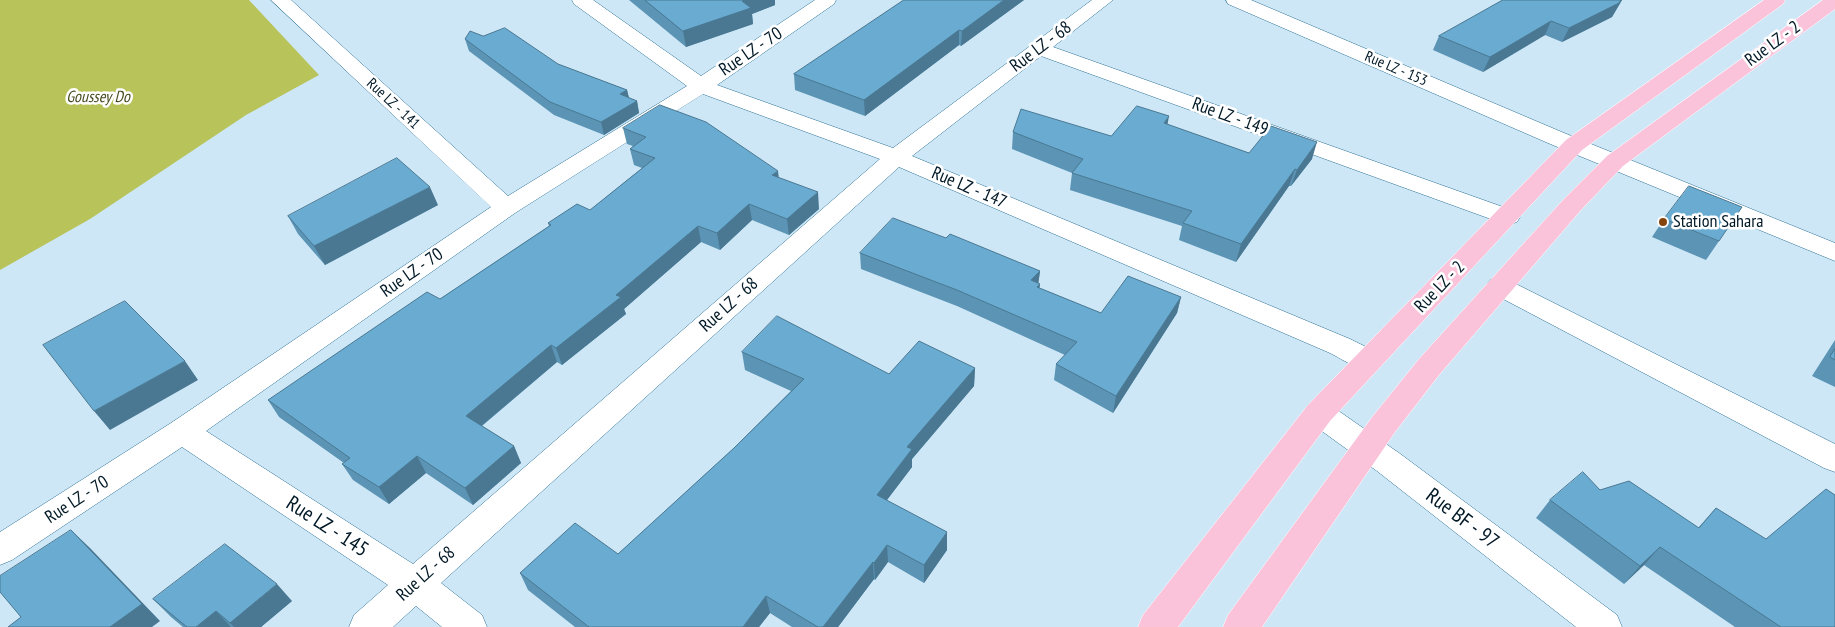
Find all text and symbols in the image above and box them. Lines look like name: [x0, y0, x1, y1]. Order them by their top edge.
street label: Rue LZ - 68: [1006, 17, 1076, 77]
street label: Rue LZ - 2: [1741, 17, 1805, 71]
street label: Rue LZ - 70: [715, 23, 787, 81]
street label: Rue LZ - 153: [1362, 48, 1430, 90]
street label: Rue LZ - 141: [363, 75, 423, 133]
water label: Goussey Do: [66, 87, 130, 107]
street label: Rue LZ - 149: [1189, 93, 1271, 141]
street label: Rue LZ - 147: [928, 163, 1010, 213]
place label: Station Sahara: [1673, 211, 1763, 233]
marker: Station Sahara: [1657, 216, 1669, 228]
street label: Rue LZ - 70: [377, 244, 447, 302]
street label: Rue LZ - 2: [1410, 257, 1470, 317]
street label: Rue LZ - 68: [695, 273, 763, 337]
street label: Rue LZ - 70: [41, 472, 113, 528]
street label: Rue BF - 97: [1421, 483, 1503, 555]
street label: Rue LZ - 145: [281, 491, 373, 563]
street label: Rue LZ - 68: [392, 542, 460, 606]

